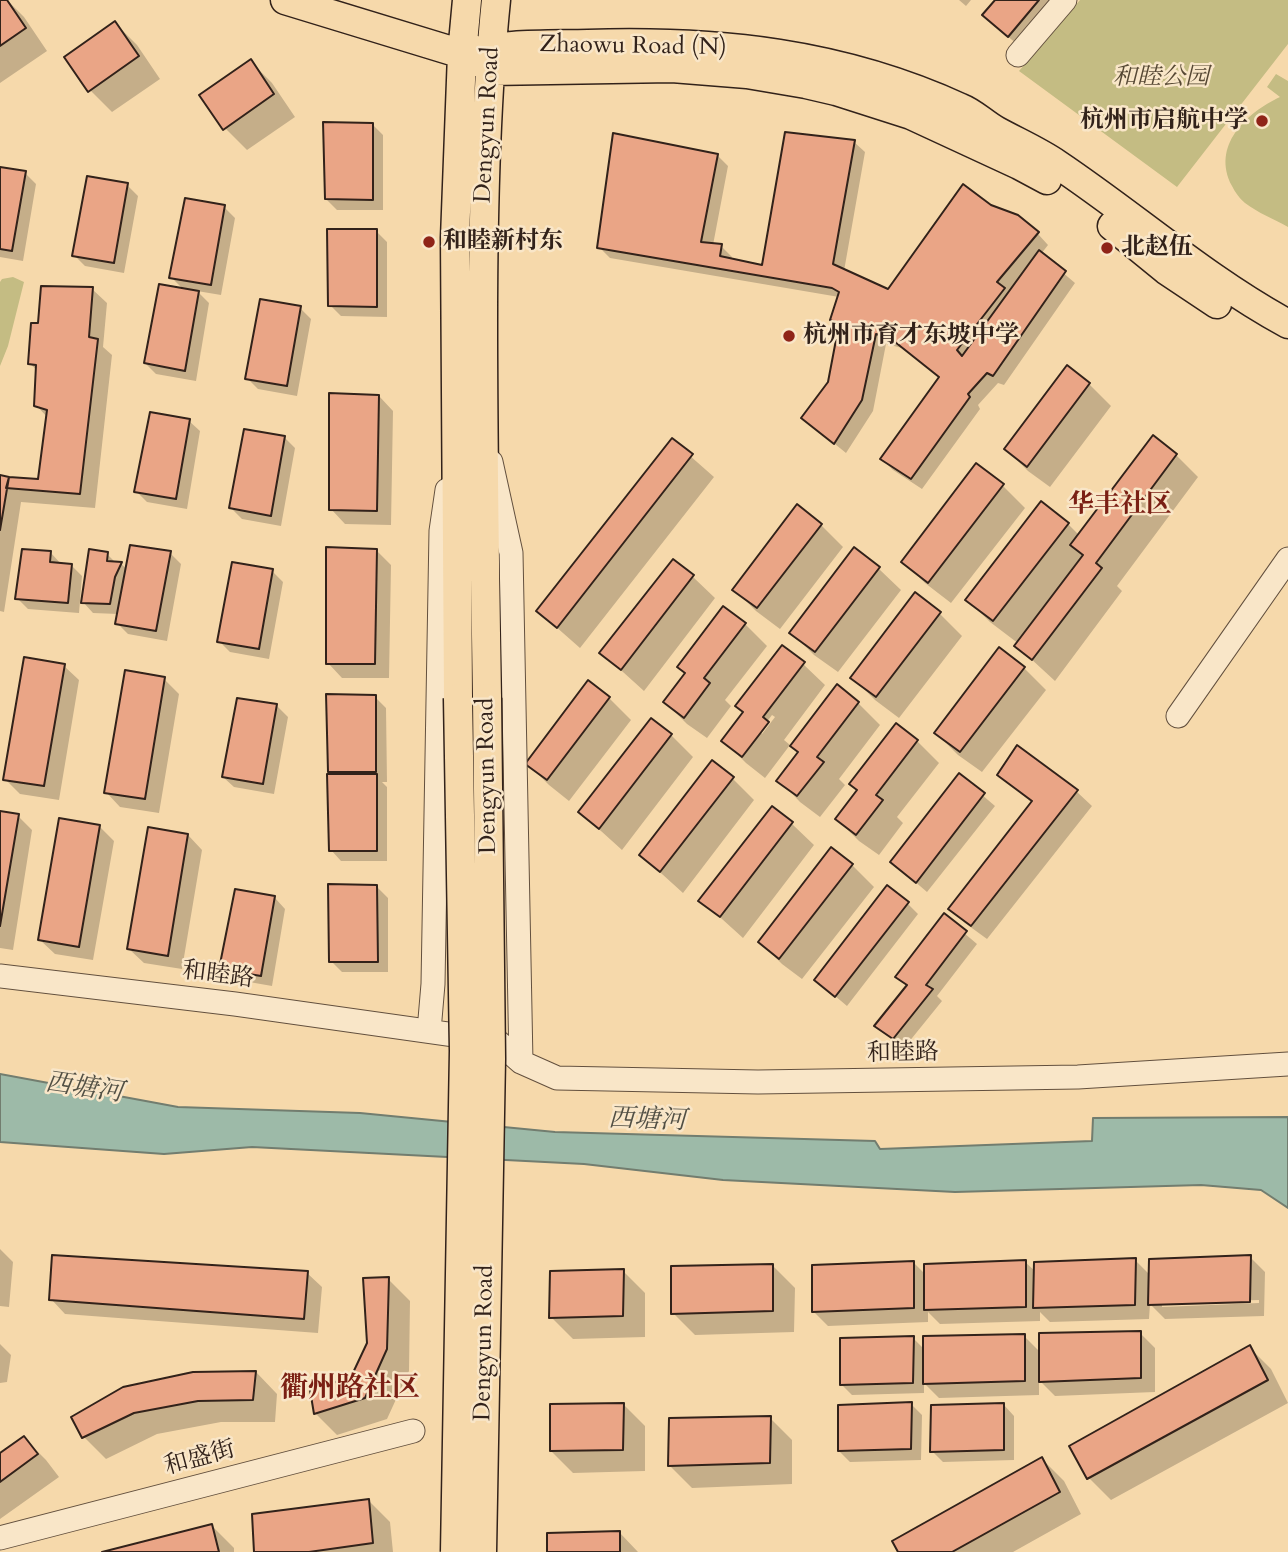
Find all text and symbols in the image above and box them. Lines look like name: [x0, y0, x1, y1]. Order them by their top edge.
street label: Zhaowu Road (N): [539, 31, 727, 63]
street label: Dengyun Road: [470, 46, 506, 204]
park label: 和睦公园: [1113, 64, 1209, 92]
place label: 杭州市启航中学: [1080, 107, 1248, 135]
marker: 杭州市启航中学: [1254, 113, 1270, 129]
place label: 和睦新村东: [443, 228, 563, 256]
marker: 和睦新村东: [421, 234, 437, 250]
place label: 北赵伍: [1121, 234, 1193, 262]
marker: 北赵伍: [1099, 240, 1115, 256]
place label: 杭州市育才东坡中学: [803, 322, 1019, 350]
marker: 杭州市育才东坡中学: [781, 328, 797, 344]
district label: 华丰社区: [1068, 490, 1172, 522]
street label: Dengyun Road: [472, 698, 504, 854]
street label: 和睦路: [181, 957, 255, 995]
street label: 和睦路: [867, 1039, 939, 1069]
water label: 西塘河: [43, 1068, 125, 1110]
water label: 西塘河: [607, 1104, 687, 1138]
street label: Dengyun Road: [469, 1265, 501, 1421]
district label: 衢州路社区: [280, 1373, 420, 1407]
street label: 和盛街: [161, 1436, 239, 1482]

